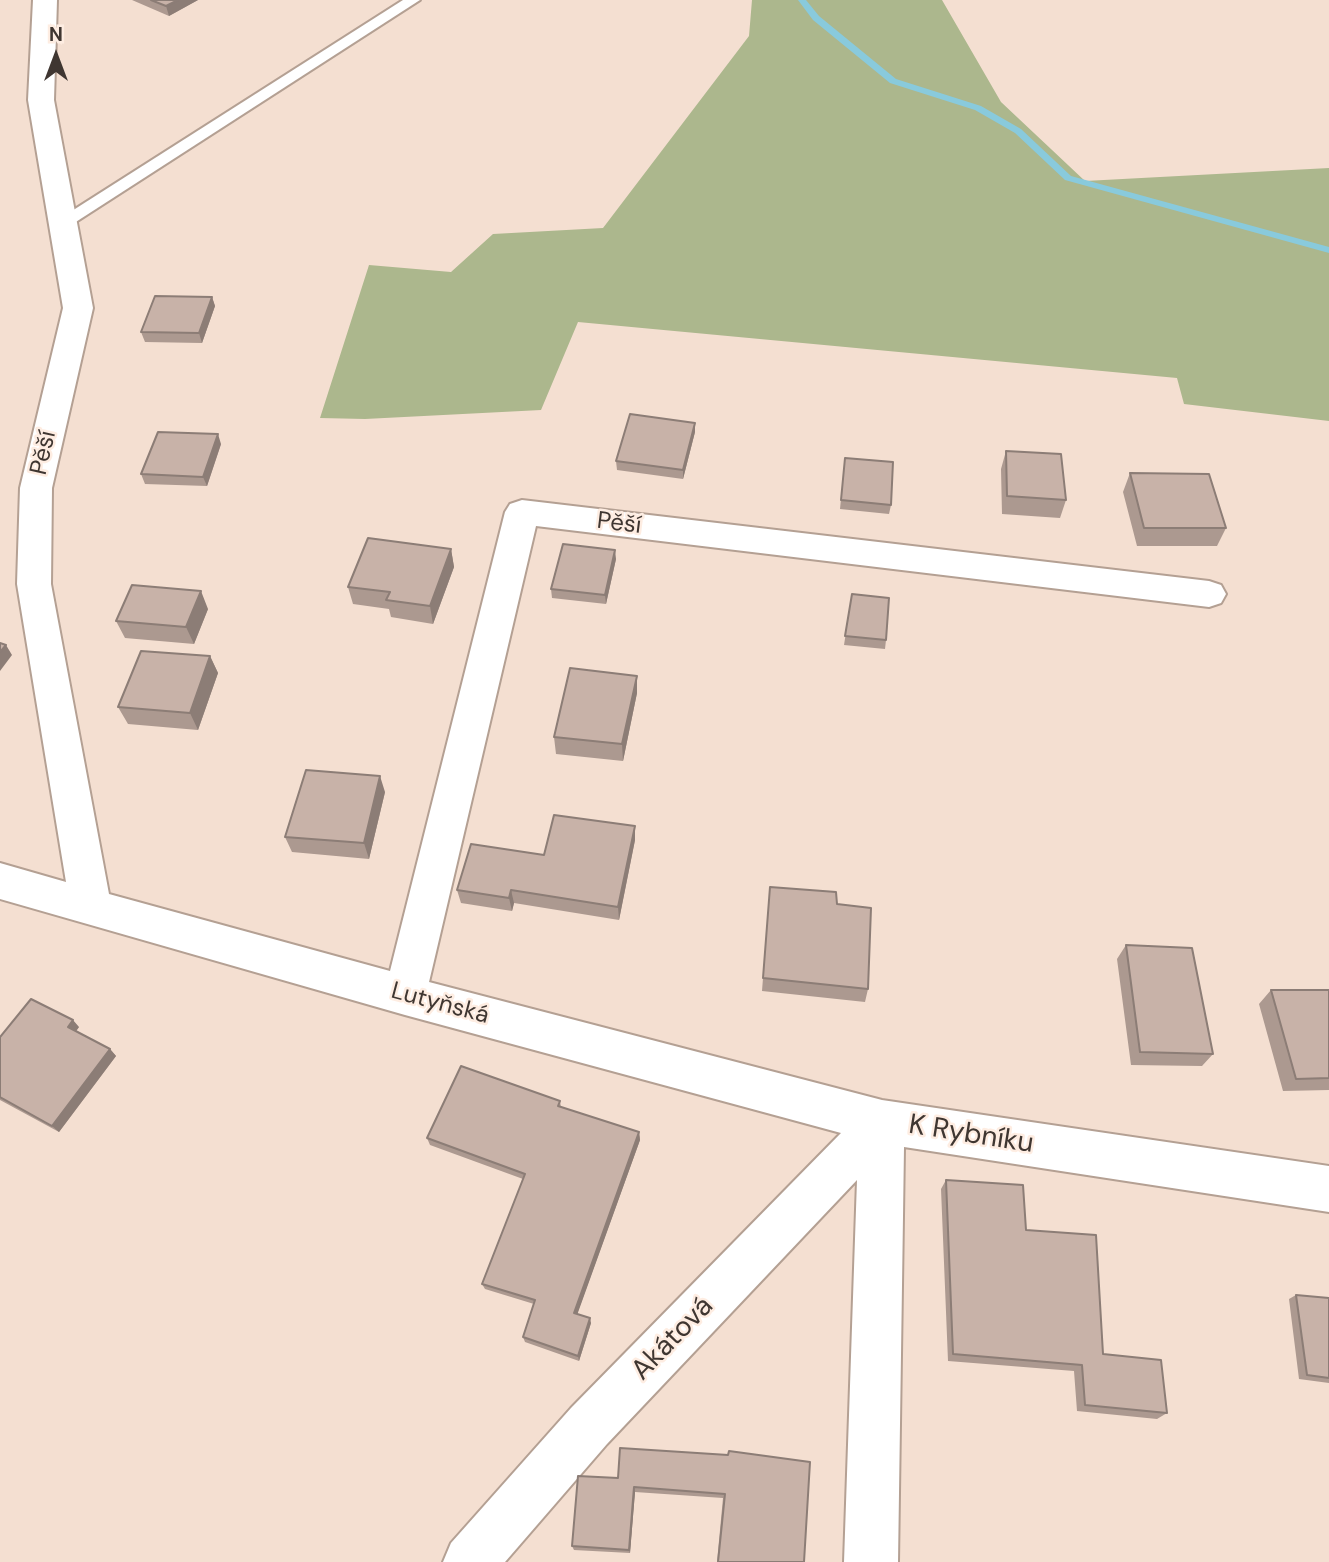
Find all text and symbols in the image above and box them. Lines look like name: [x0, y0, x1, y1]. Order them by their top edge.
north arrow: [21, 21, 91, 91]
text: N: [49, 22, 63, 47]
street label: Pěší: [25, 428, 63, 478]
street label: Pěší: [595, 507, 643, 541]
street label: Lutyňská: [388, 977, 492, 1031]
street label: K Rybníku: [906, 1109, 1036, 1161]
street label: Akátová: [625, 1290, 721, 1388]

